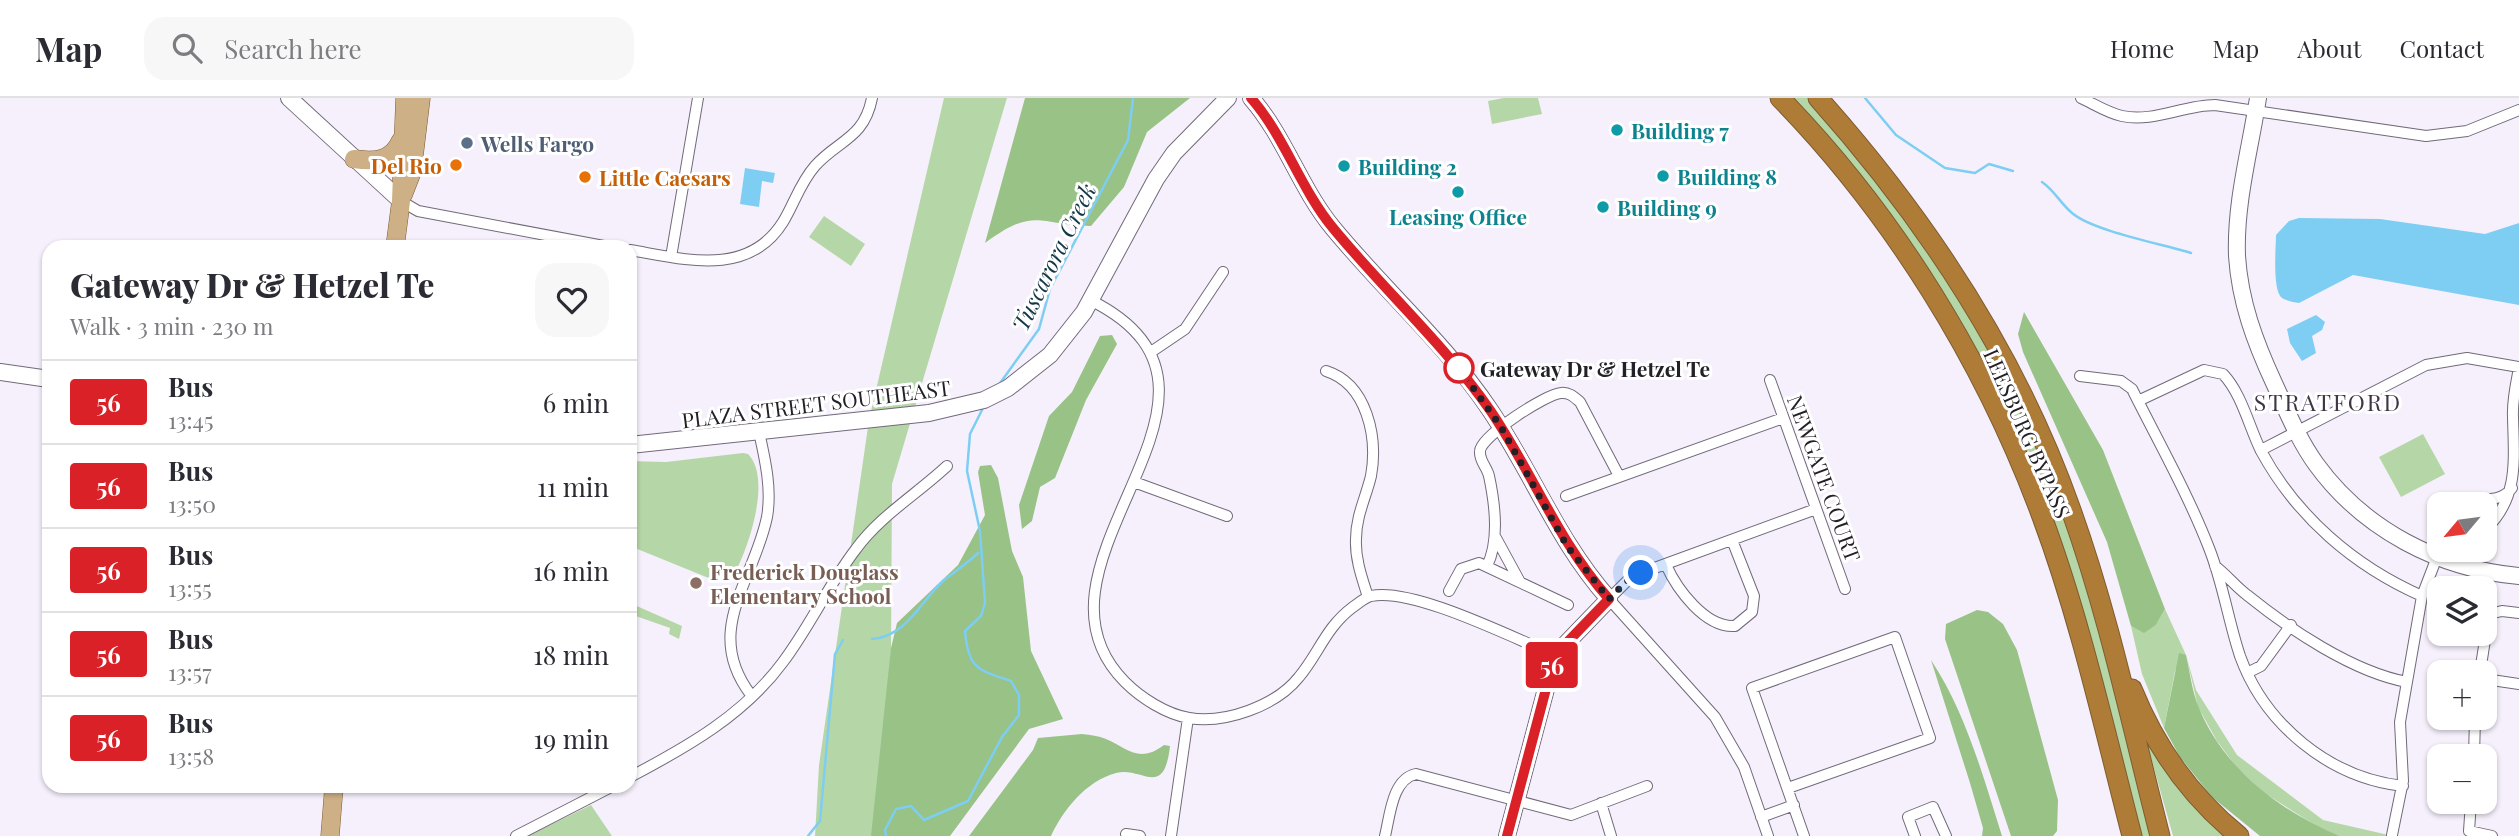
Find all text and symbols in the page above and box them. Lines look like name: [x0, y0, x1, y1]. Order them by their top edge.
search box: [144, 17, 634, 80]
text: Map: [35, 26, 102, 70]
icon: search: [168, 29, 206, 67]
text: Search here: [224, 31, 362, 66]
text: Home: [2110, 32, 2174, 64]
text: Map: [2212, 32, 2259, 64]
text: About: [2297, 32, 2361, 64]
text: Contact: [2399, 32, 2484, 64]
place label: Building 7: [1631, 116, 1729, 144]
marker: Building 7: [1609, 122, 1625, 138]
place label: Wells Fargo: [480, 129, 594, 157]
marker: Wells Fargo: [459, 135, 475, 151]
place label: Del Rio: [371, 151, 442, 179]
place label: Building 2: [1358, 152, 1457, 180]
marker: Del Rio: [448, 157, 464, 173]
marker: Building 2: [1336, 158, 1352, 174]
place label: Building 8: [1677, 162, 1777, 190]
place label: Little Caesars: [599, 163, 731, 191]
marker: Building 8: [1655, 168, 1671, 184]
marker: Little Caesars: [577, 169, 593, 185]
water label: Tuscarora Creek: [1004, 178, 1102, 336]
marker: Leasing Office: [1450, 184, 1466, 200]
place label: Building 9: [1617, 193, 1717, 221]
marker: Building 9: [1595, 199, 1611, 215]
place label: Leasing Office: [1389, 202, 1527, 230]
text: Gateway Dr & Hetzel Te: [70, 262, 434, 306]
button: heart: [535, 263, 609, 337]
text: Walk · 3 min · 230 m: [70, 310, 273, 341]
street label: LEESBURG BYPASS: [1978, 344, 2078, 522]
marker: Gateway Dr & Hetzel Te: [1444, 353, 1474, 383]
place label: Gateway Dr & Hetzel Te: [1480, 354, 1710, 382]
text: Bus: [168, 369, 213, 404]
street label: PLAZA STREET SOUTHEAST: [680, 373, 952, 433]
text: 6 min: [543, 385, 609, 420]
text: 56: [96, 386, 121, 418]
district label: STRATFORD: [2254, 386, 2402, 417]
street label: NEWGATE COURT: [1782, 391, 1868, 565]
text: 13:45: [168, 404, 214, 435]
text: Bus: [168, 453, 213, 488]
text: 11 min: [537, 469, 609, 504]
text: 56: [96, 470, 121, 502]
text: 13:50: [168, 488, 216, 519]
north arrow: [2427, 492, 2497, 562]
map controls: [2427, 492, 2497, 814]
text: Bus: [168, 537, 213, 572]
text: 16 min: [533, 553, 609, 588]
text: 56: [96, 554, 121, 586]
your location: [1623, 555, 1658, 590]
place label: Frederick Douglass Elementary School: [710, 557, 899, 609]
text: 13:55: [168, 572, 212, 603]
marker: Frederick Douglass Elementary School: [688, 575, 704, 591]
button: layers: [2427, 576, 2497, 646]
text: Bus: [168, 621, 213, 656]
text: 18 min: [533, 637, 609, 672]
text: 56: [96, 638, 121, 670]
line badge: 56: [1520, 642, 1584, 688]
text: 56: [1540, 649, 1564, 681]
text: 13:57: [168, 656, 212, 687]
button: +: [2427, 660, 2497, 730]
text: Bus: [168, 705, 213, 740]
text: 19 min: [533, 721, 609, 756]
text: 56: [96, 722, 121, 754]
text: 13:58: [168, 740, 214, 771]
button: −: [2427, 744, 2497, 814]

